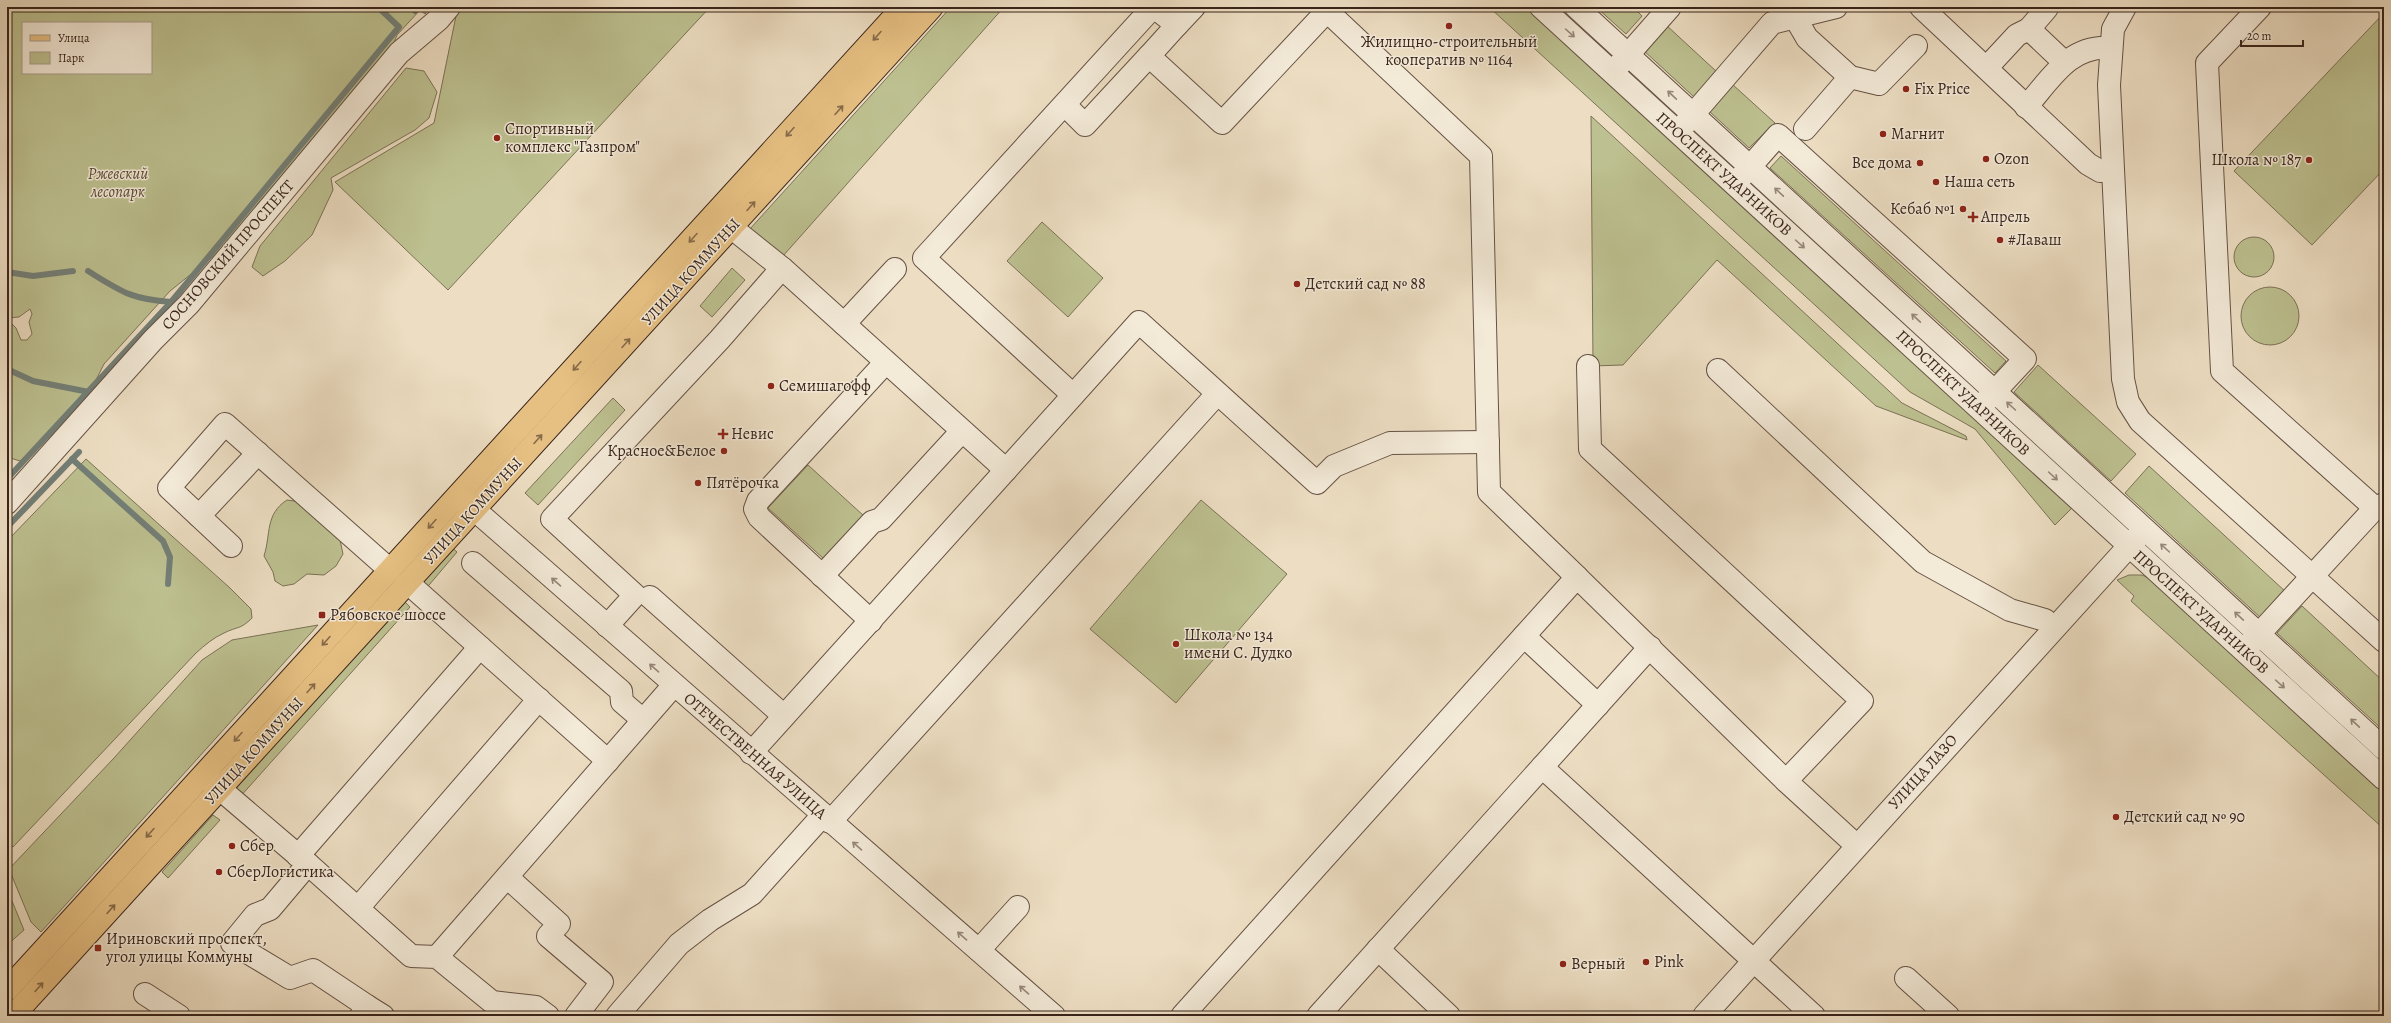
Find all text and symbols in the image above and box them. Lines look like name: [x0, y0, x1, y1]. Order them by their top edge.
marker: Жилищно-строительный кооператив № 1164: [1444, 21, 1454, 31]
legend: [22, 22, 152, 74]
scale bar: [2241, 22, 2303, 48]
text: 20 m: [2247, 28, 2271, 44]
one-way arrow: [1565, 29, 1575, 38]
text: Улица: [58, 30, 90, 46]
one-way arrow: [872, 31, 882, 41]
place label: Жилищно-строительный кооператив № 1164: [1361, 31, 1537, 71]
text: Парк: [58, 50, 84, 66]
place label: Fix Price: [1914, 78, 1970, 100]
marker: Fix Price: [1901, 84, 1911, 94]
one-way arrow: [1667, 91, 1678, 100]
one-way arrow: [834, 105, 843, 115]
street label: ПРОСПЕКТ УДАРНИКОВ: [1651, 107, 1797, 241]
place label: Cпортивный комплекс "Газпром": [505, 118, 640, 158]
place label: Магнит: [1891, 123, 1944, 145]
one-way arrow: [785, 127, 794, 137]
marker: Магнит: [1878, 129, 1888, 139]
marker: Cпортивный комплекс "Газпром": [492, 133, 502, 143]
place label: Ozon: [1994, 148, 2029, 170]
place label: Школа № 187: [2211, 149, 2301, 171]
place label: Все дома: [1851, 152, 1913, 174]
marker: Ozon: [1981, 154, 1991, 164]
marker: Школа № 187: [2304, 155, 2314, 165]
marker: Все дома: [1915, 158, 1925, 168]
park label: Ржевский лесопарк: [88, 163, 148, 203]
place label: Наша сеть: [1944, 171, 2015, 193]
street label: СОСНОВСКИЙ ПРОСПЕКТ: [157, 175, 299, 335]
marker: Наша сеть: [1931, 177, 1941, 187]
one-way arrow: [1773, 188, 1784, 197]
place label: Кебаб №1: [1890, 198, 1956, 220]
one-way arrow: [747, 201, 756, 211]
marker: Кебаб №1: [1958, 204, 1968, 214]
place label: Апрель: [1980, 206, 2030, 228]
marker: Апрель: [1968, 212, 1978, 222]
street label: УЛИЦА КОММУНЫ: [637, 213, 745, 331]
place label: #Лаваш: [2008, 229, 2062, 251]
one-way arrow: [688, 233, 697, 244]
marker: #Лаваш: [1995, 235, 2005, 245]
one-way arrow: [1795, 239, 1805, 248]
place label: Детский сад № 88: [1305, 273, 1426, 295]
marker: Детский сад № 88: [1292, 279, 1302, 289]
one-way arrow: [1910, 314, 1921, 323]
street label: ПРОСПЕКТ УДАРНИКОВ: [1891, 325, 2035, 461]
one-way arrow: [621, 338, 631, 348]
one-way arrow: [572, 360, 581, 371]
place label: Семишагофф: [779, 375, 871, 397]
marker: Семишагофф: [766, 381, 776, 391]
one-way arrow: [2006, 402, 2017, 411]
place label: Невис: [731, 423, 774, 445]
marker: Невис: [718, 429, 728, 439]
one-way arrow: [533, 434, 543, 444]
place label: Красное&Белое: [607, 440, 716, 462]
marker: Красное&Белое: [719, 446, 729, 456]
street label: УЛИЦА КОММУНЫ: [419, 452, 527, 570]
place label: Пятёрочка: [706, 472, 780, 494]
one-way arrow: [2048, 472, 2058, 481]
marker: Пятёрочка: [693, 478, 703, 488]
one-way arrow: [427, 519, 437, 529]
one-way arrow: [2161, 544, 2171, 553]
street label: ПРОСПЕКТ УДАРНИКОВ: [2128, 545, 2274, 679]
one-way arrow: [551, 577, 562, 586]
place label: Рябовское шоссе: [330, 604, 446, 626]
marker: Рябовское шоссе: [317, 610, 327, 620]
one-way arrow: [2234, 611, 2244, 621]
place label: Школа № 134 имени С. Дудко: [1184, 624, 1292, 664]
one-way arrow: [321, 636, 330, 646]
marker: Школа № 134 имени С. Дудко: [1171, 639, 1181, 649]
one-way arrow: [649, 663, 659, 672]
one-way arrow: [2275, 679, 2285, 689]
one-way arrow: [307, 683, 316, 694]
street label: ОТЕЧЕСТВЕННАЯ УЛИЦА: [679, 688, 832, 825]
street label: УЛИЦА КОММУНЫ: [200, 692, 308, 810]
one-way arrow: [2350, 718, 2360, 728]
street label: УЛИЦА ЛАЗО: [1883, 730, 1963, 814]
one-way arrow: [233, 732, 243, 742]
place label: Детский сад № 90: [2124, 806, 2245, 828]
marker: Детский сад № 90: [2111, 812, 2121, 822]
one-way arrow: [146, 828, 155, 838]
place label: Сбер: [240, 835, 274, 857]
marker: Сбер: [227, 841, 237, 851]
one-way arrow: [852, 841, 862, 850]
place label: СберЛогистика: [227, 861, 335, 883]
marker: СберЛогистика: [214, 867, 224, 877]
one-way arrow: [106, 904, 115, 914]
place label: Ириновский проспект, угол улицы Коммуны: [105, 928, 267, 968]
one-way arrow: [957, 931, 967, 941]
marker: Ириновский проспект, угол улицы Коммуны: [93, 943, 103, 953]
place label: Pink: [1654, 951, 1684, 973]
place label: Верный: [1571, 953, 1625, 975]
marker: Pink: [1641, 957, 1651, 967]
marker: Верный: [1558, 959, 1568, 969]
one-way arrow: [35, 982, 44, 992]
one-way arrow: [1019, 986, 1030, 995]

